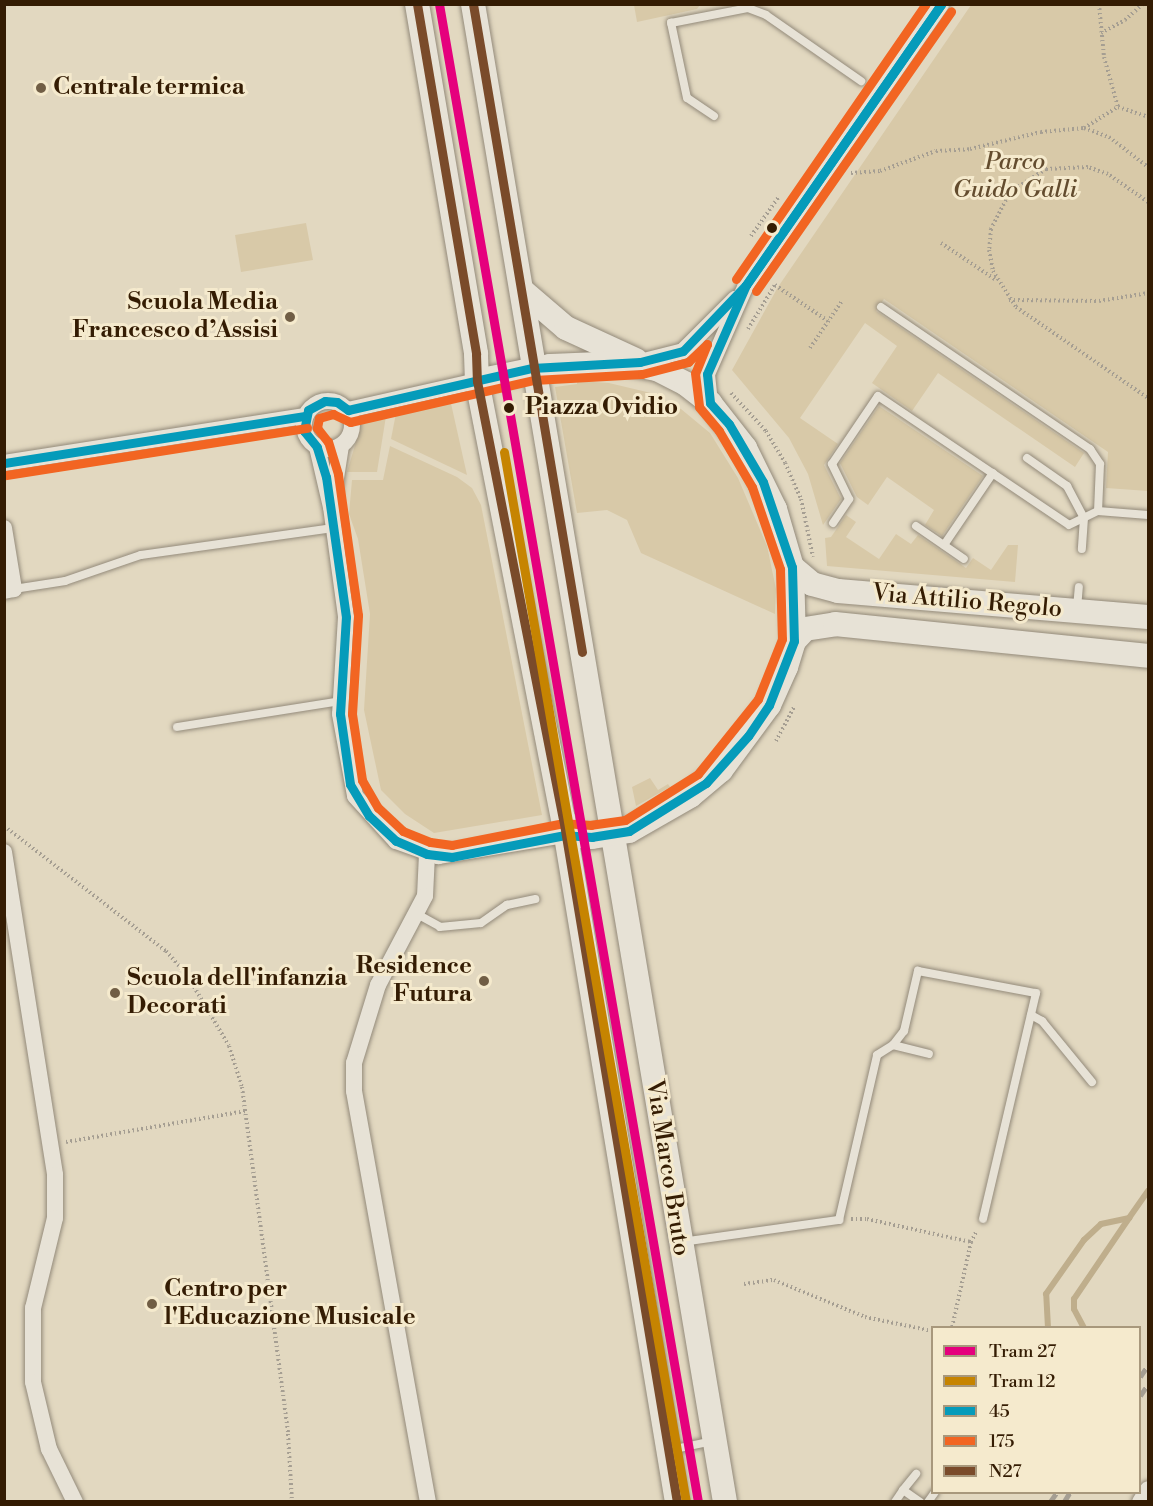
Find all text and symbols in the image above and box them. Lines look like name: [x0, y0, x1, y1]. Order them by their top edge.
place label: Centrale termica: [53, 74, 245, 102]
marker: Centrale termica: [34, 81, 48, 95]
park label: Parco Guido Galli: [953, 149, 1077, 205]
unlabelled marker: [766, 222, 778, 234]
place label: Scuola Media Francesco d’Assisi: [72, 289, 278, 345]
marker: Scuola Media Francesco d’Assisi: [283, 310, 297, 324]
place label: Piazza Ovidio: [525, 394, 678, 422]
marker: Piazza Ovidio: [498, 397, 520, 419]
street label: Via Attilio Regolo: [871, 579, 1063, 625]
place label: Residence Futura: [356, 953, 472, 1009]
place label: Scuola dell'infanzia Decorati: [127, 965, 347, 1021]
marker: Residence Futura: [477, 974, 491, 988]
marker: Scuola dell'infanzia Decorati: [108, 986, 122, 1000]
street label: Via Marco Bruto: [639, 1078, 695, 1258]
place label: Centro per l'Educazione Musicale: [164, 1276, 416, 1332]
marker: Centro per l'Educazione Musicale: [145, 1297, 159, 1311]
legend: [931, 1326, 1141, 1494]
text: Tram 27: [989, 1340, 1056, 1363]
text: Tram 12: [989, 1370, 1056, 1393]
text: 45: [989, 1400, 1010, 1423]
text: 175: [989, 1430, 1014, 1453]
text: N27: [989, 1460, 1022, 1483]

